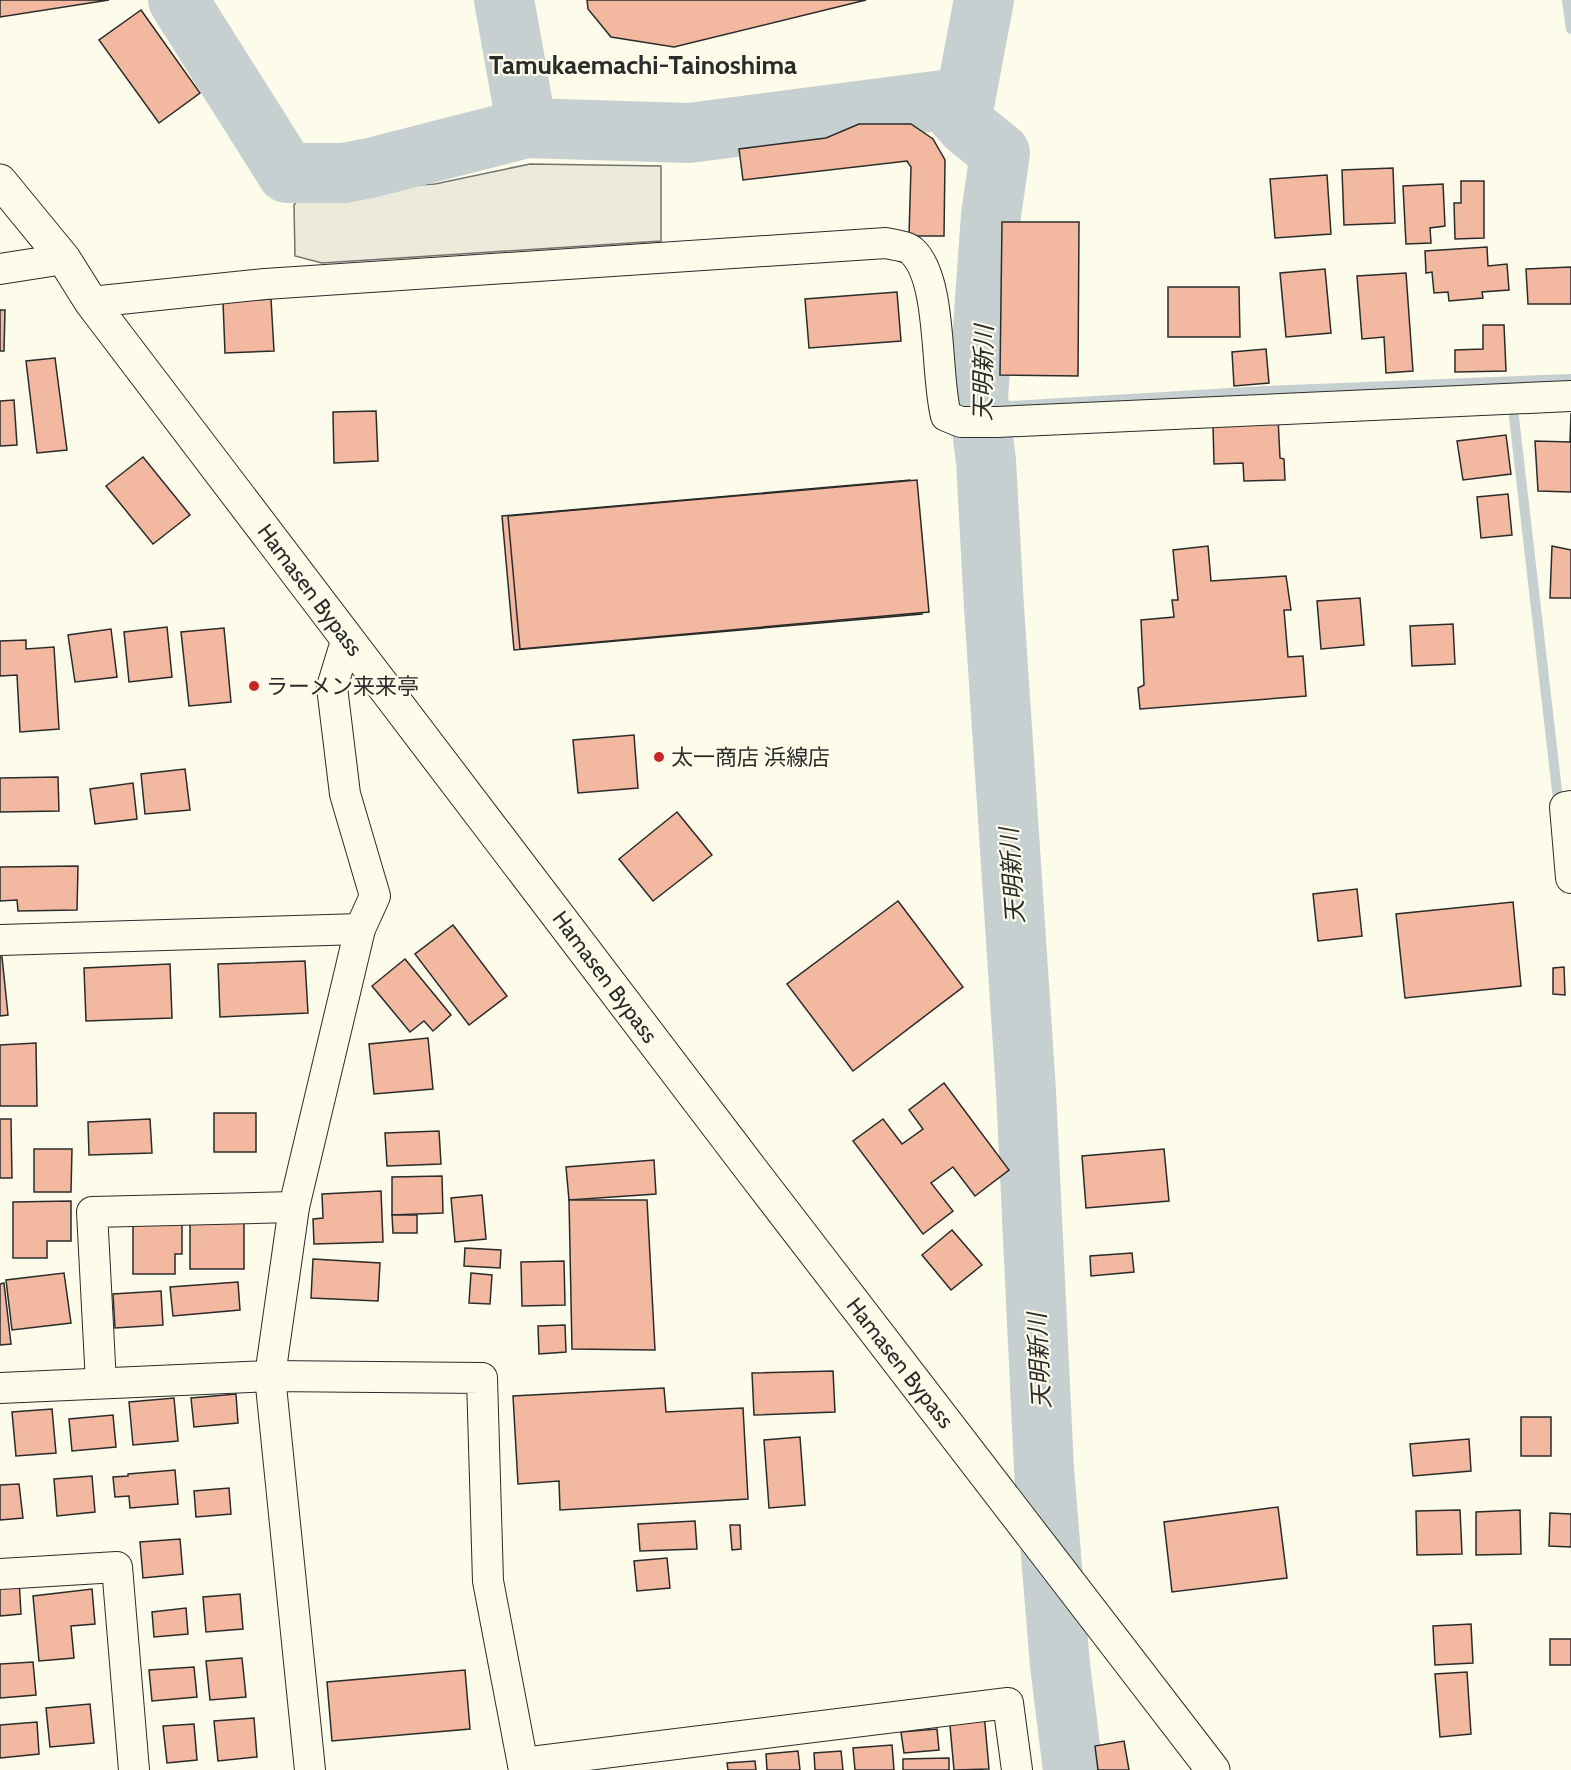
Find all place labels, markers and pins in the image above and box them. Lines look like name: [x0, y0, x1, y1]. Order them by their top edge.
place label: ラーメン来来亭: [266, 673, 419, 700]
marker: ラーメン来来亭: [247, 679, 261, 693]
place label: 太一商店 浜線店: [671, 744, 830, 771]
marker: 太一商店 浜線店: [652, 750, 666, 764]

